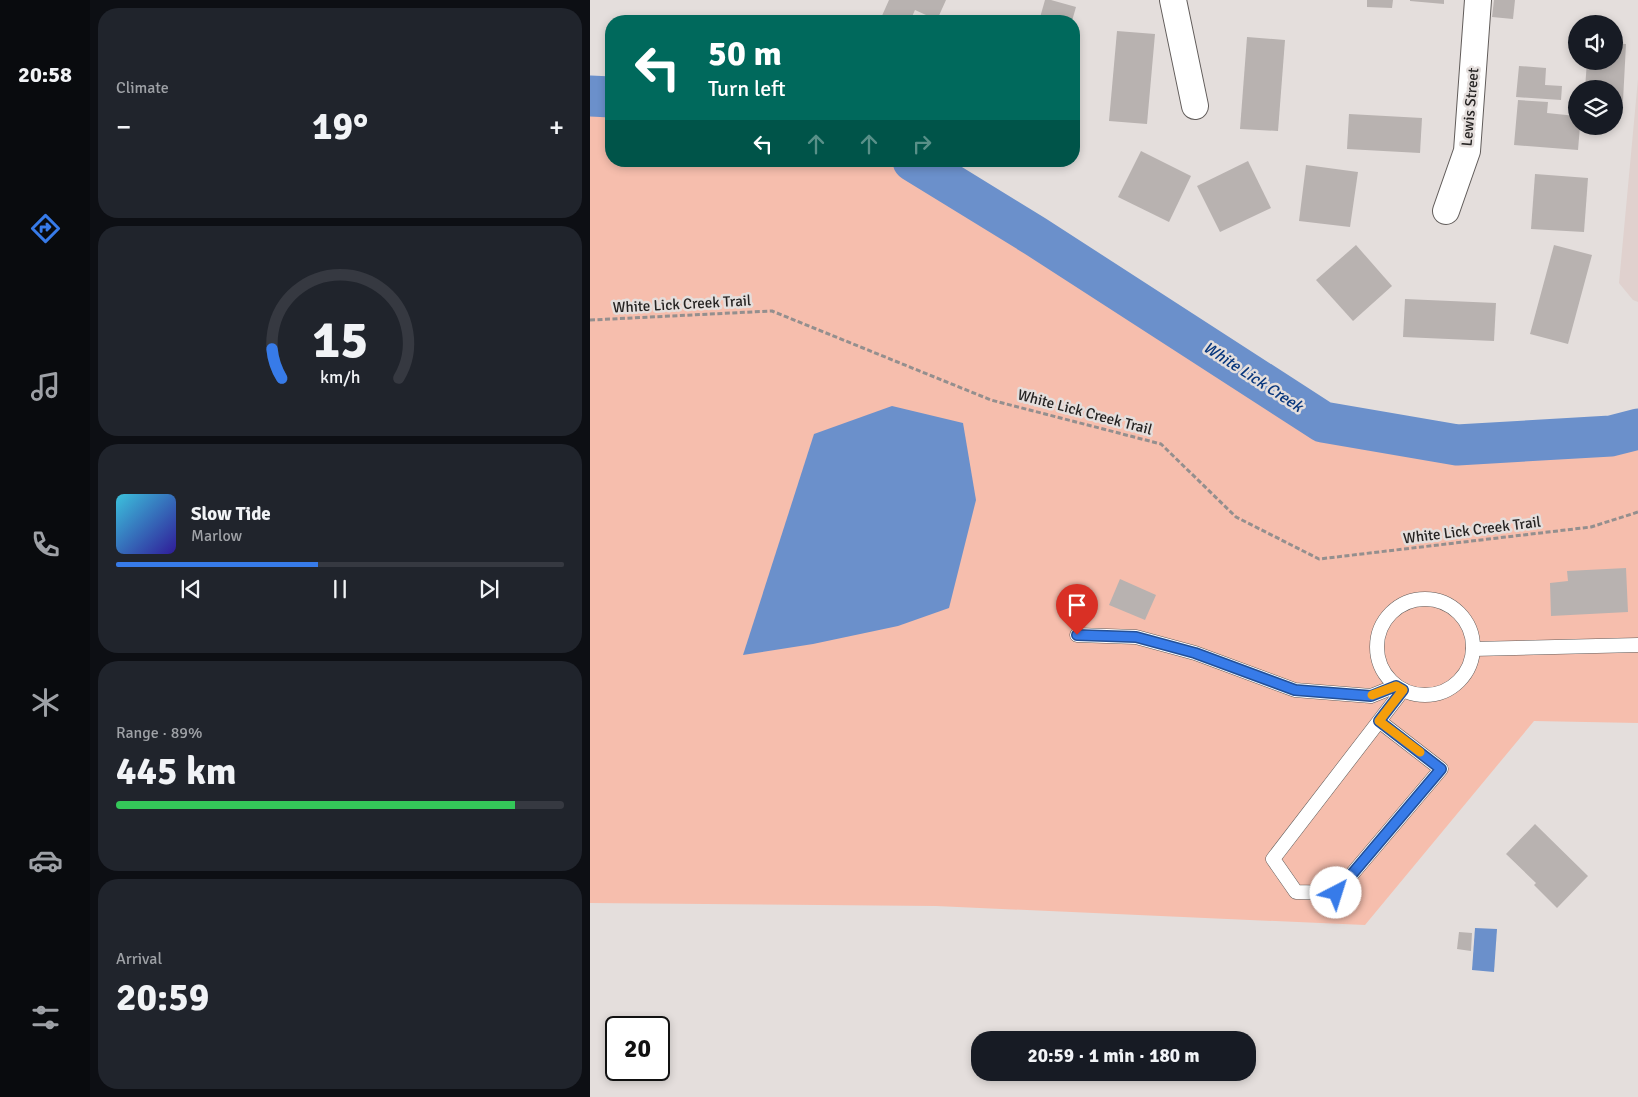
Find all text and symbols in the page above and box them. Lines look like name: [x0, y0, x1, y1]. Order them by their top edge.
map controls: [1568, 15, 1623, 135]
button: sound: [1568, 15, 1623, 70]
text: 50 m: [708, 32, 782, 75]
icon: left: [625, 35, 690, 100]
text: 20:58: [18, 61, 72, 88]
street label: Lewis Street: [1458, 67, 1482, 147]
text: Turn left: [708, 75, 786, 102]
text: Climate: [116, 78, 169, 98]
button: layers: [1568, 80, 1623, 135]
text: 19°: [312, 103, 368, 150]
text: −: [116, 110, 131, 144]
text: +: [549, 110, 564, 144]
icon: left: [749, 130, 777, 158]
icon: ahead: [802, 130, 830, 158]
icon: ahead: [855, 130, 883, 158]
icon: right: [908, 130, 936, 158]
icon: directions: [28, 211, 63, 246]
street label: White Lick Creek Trail: [612, 291, 752, 317]
text: 15: [312, 308, 368, 372]
water label: White Lick Creek: [1200, 337, 1308, 418]
text: km/h: [320, 366, 360, 388]
icon: music: [28, 369, 63, 404]
street label: White Lick Creek Trail: [1016, 385, 1154, 439]
text: Slow Tide: [191, 502, 271, 526]
street label: White Lick Creek Trail: [1402, 513, 1542, 547]
text: Marlow: [191, 526, 242, 546]
icon: phone: [28, 527, 63, 562]
icon: previous: [177, 575, 205, 603]
icon: pause: [326, 575, 354, 603]
icon: next: [475, 575, 503, 603]
pin: [1056, 584, 1098, 635]
icon: arrive: [1063, 591, 1091, 619]
icon: climate: [28, 685, 63, 720]
text: Range · 89%: [116, 723, 202, 743]
text: 445 km: [116, 748, 237, 795]
icon: car: [28, 843, 63, 878]
position arrow: [1309, 866, 1361, 918]
text: Arrival: [116, 949, 162, 969]
text: 20:59: [116, 974, 209, 1021]
icon: filters: [28, 1000, 63, 1035]
speed limit sign: 20: [605, 1016, 670, 1081]
text: 20:59 · 1 min · 180 m: [1027, 1044, 1200, 1068]

